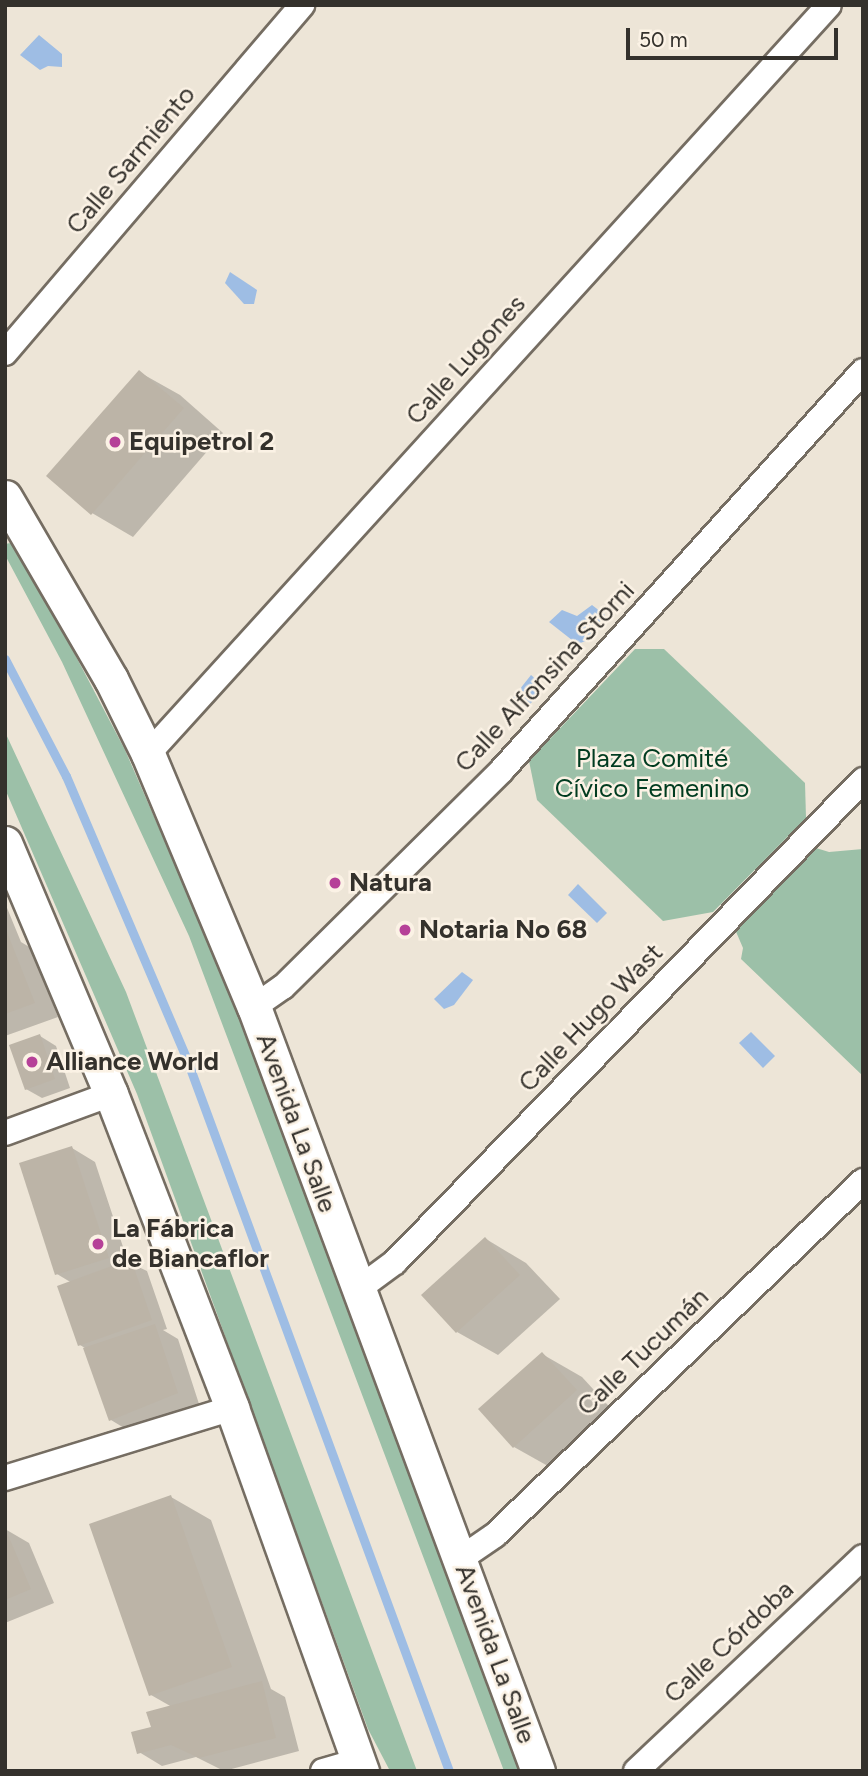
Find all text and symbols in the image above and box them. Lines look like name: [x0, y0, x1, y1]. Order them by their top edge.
scale bar: [630, 14, 842, 58]
text: 50 m: [639, 27, 688, 52]
street label: Calle Sarmiento: [60, 80, 202, 240]
street label: Calle Lugones: [400, 289, 532, 431]
place label: Equipetrol 2: [129, 426, 274, 458]
marker: Equipetrol 2: [107, 434, 123, 450]
street label: Calle Alfonsina Storni: [449, 575, 641, 779]
park label: Plaza Comité Cívico Femenino: [555, 743, 749, 804]
place label: Natura: [349, 867, 432, 899]
marker: Natura: [327, 875, 343, 891]
place label: Notaria No 68: [419, 914, 587, 946]
marker: Notaria No 68: [397, 922, 413, 938]
street label: Calle Hugo Wast: [512, 937, 670, 1099]
street label: Avenida La Salle: [249, 1029, 343, 1217]
place label: Alliance World: [46, 1046, 219, 1078]
marker: Alliance World: [24, 1054, 40, 1070]
place label: La Fábrica de Biancaflor: [112, 1213, 269, 1274]
marker: La Fábrica de Biancaflor: [90, 1236, 106, 1252]
street label: Calle Tucumán: [571, 1282, 715, 1422]
street label: Avenida La Salle: [448, 1560, 542, 1748]
street label: Calle Córdoba: [658, 1574, 800, 1710]

